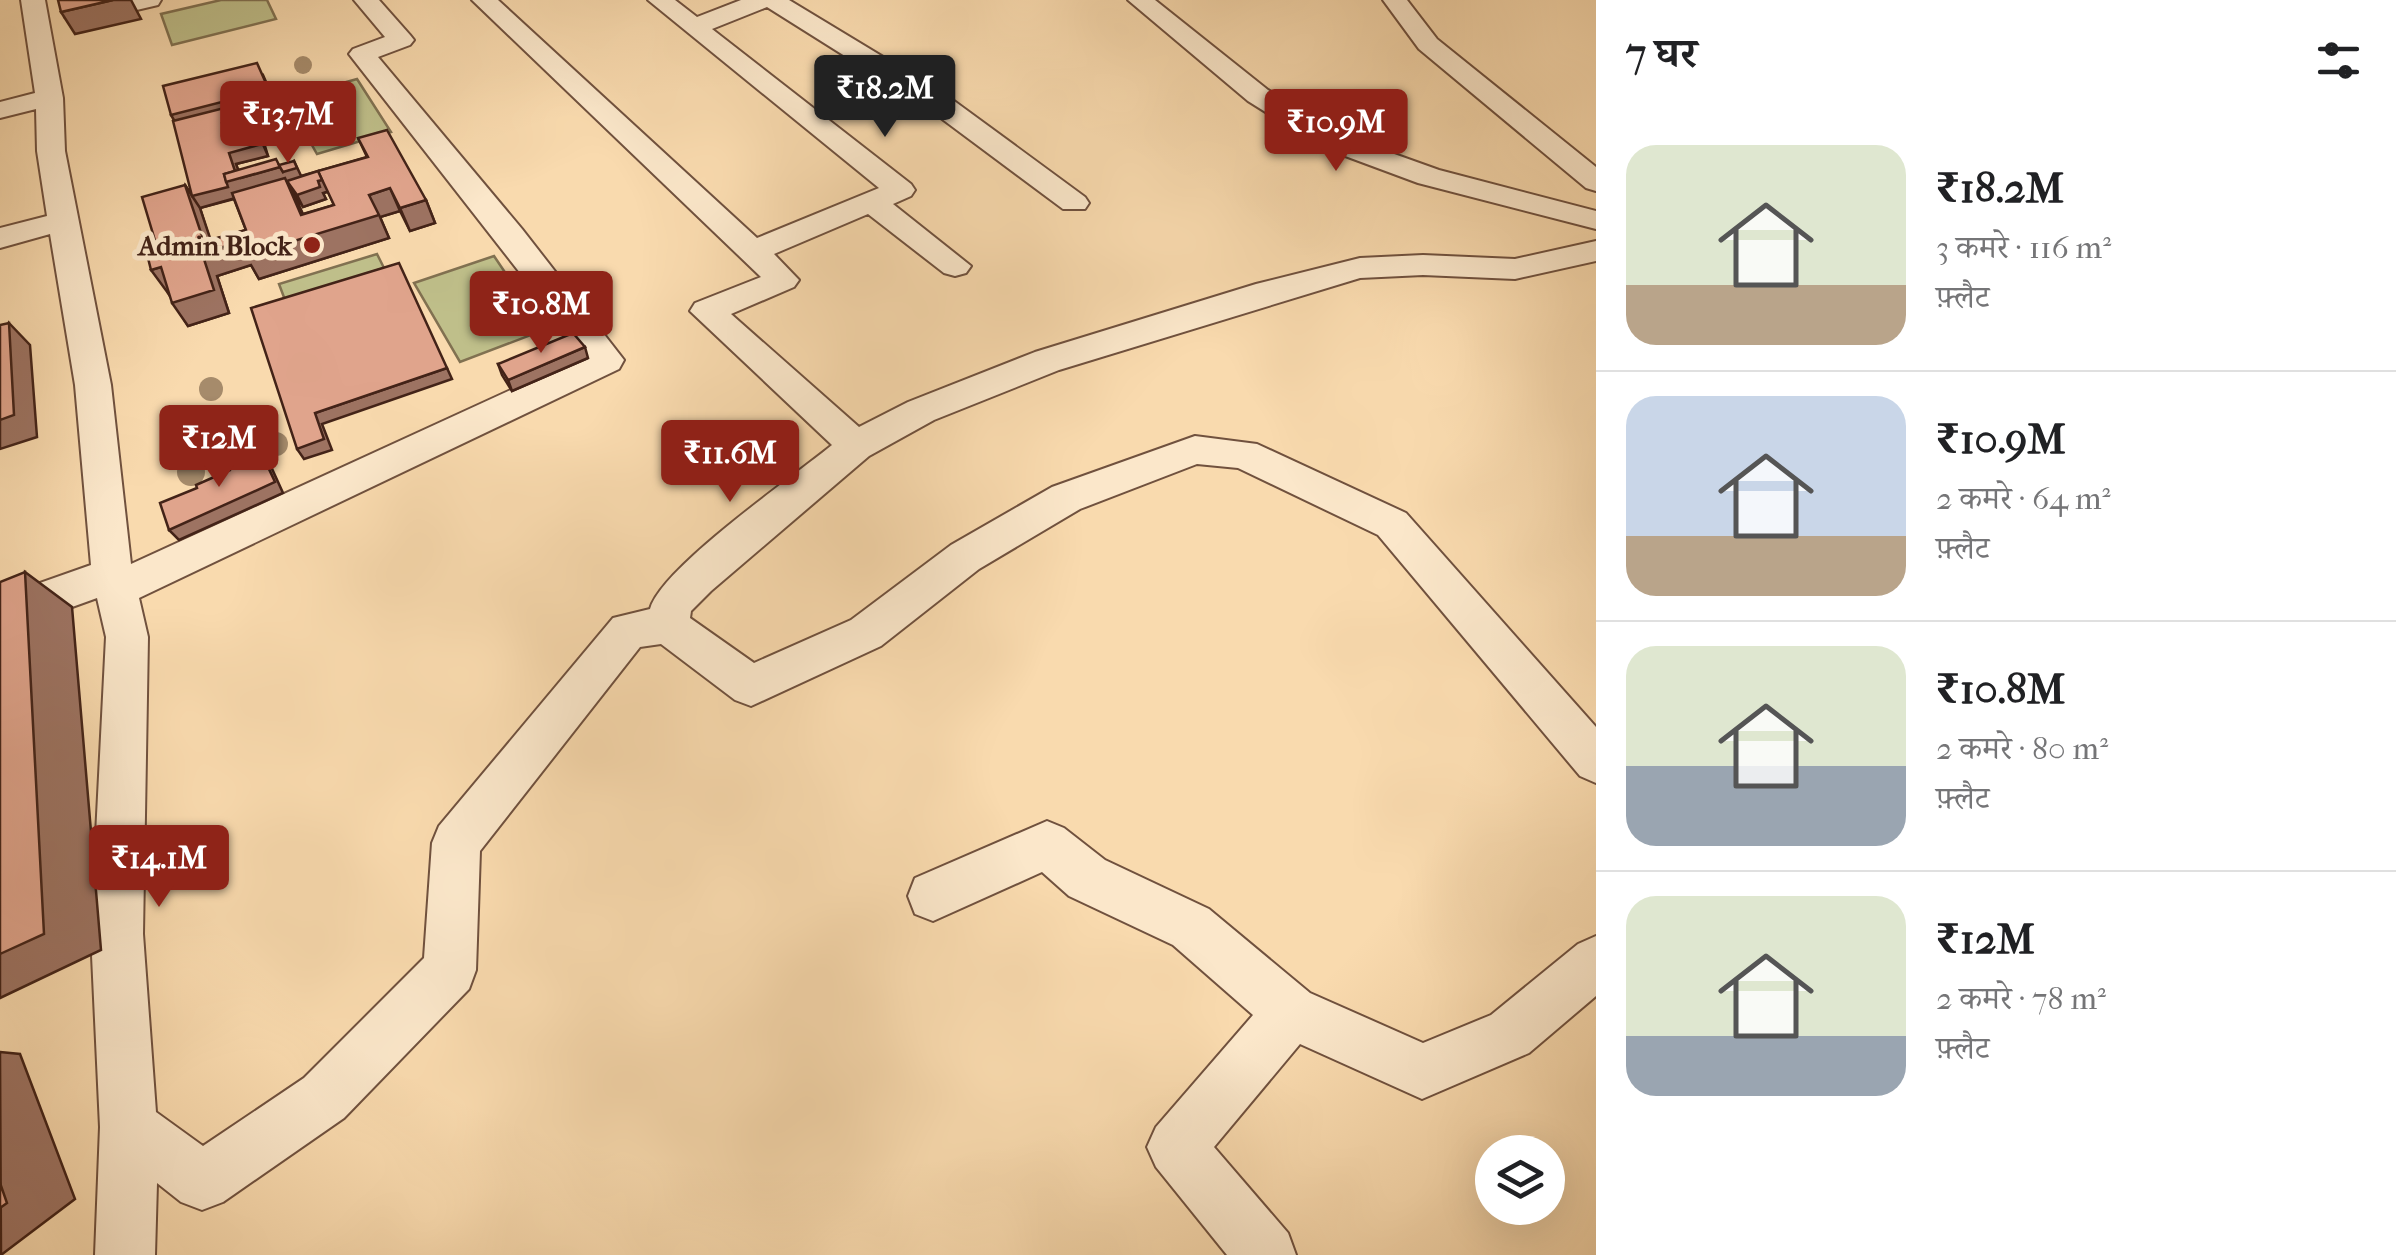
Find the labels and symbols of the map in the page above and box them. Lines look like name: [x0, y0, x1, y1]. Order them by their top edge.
pin: ₹18.2M: [804, 55, 966, 140]
pin: ₹13.7M: [207, 81, 369, 166]
pin: ₹10.9M: [1255, 89, 1417, 174]
place label: Admin Block: [136, 229, 294, 262]
marker: Admin Block: [301, 234, 323, 256]
pin: ₹10.8M: [460, 271, 622, 356]
pin: ₹12M: [160, 405, 278, 490]
pin: ₹11.6M: [649, 420, 811, 505]
pin: ₹14.1M: [78, 825, 240, 910]

